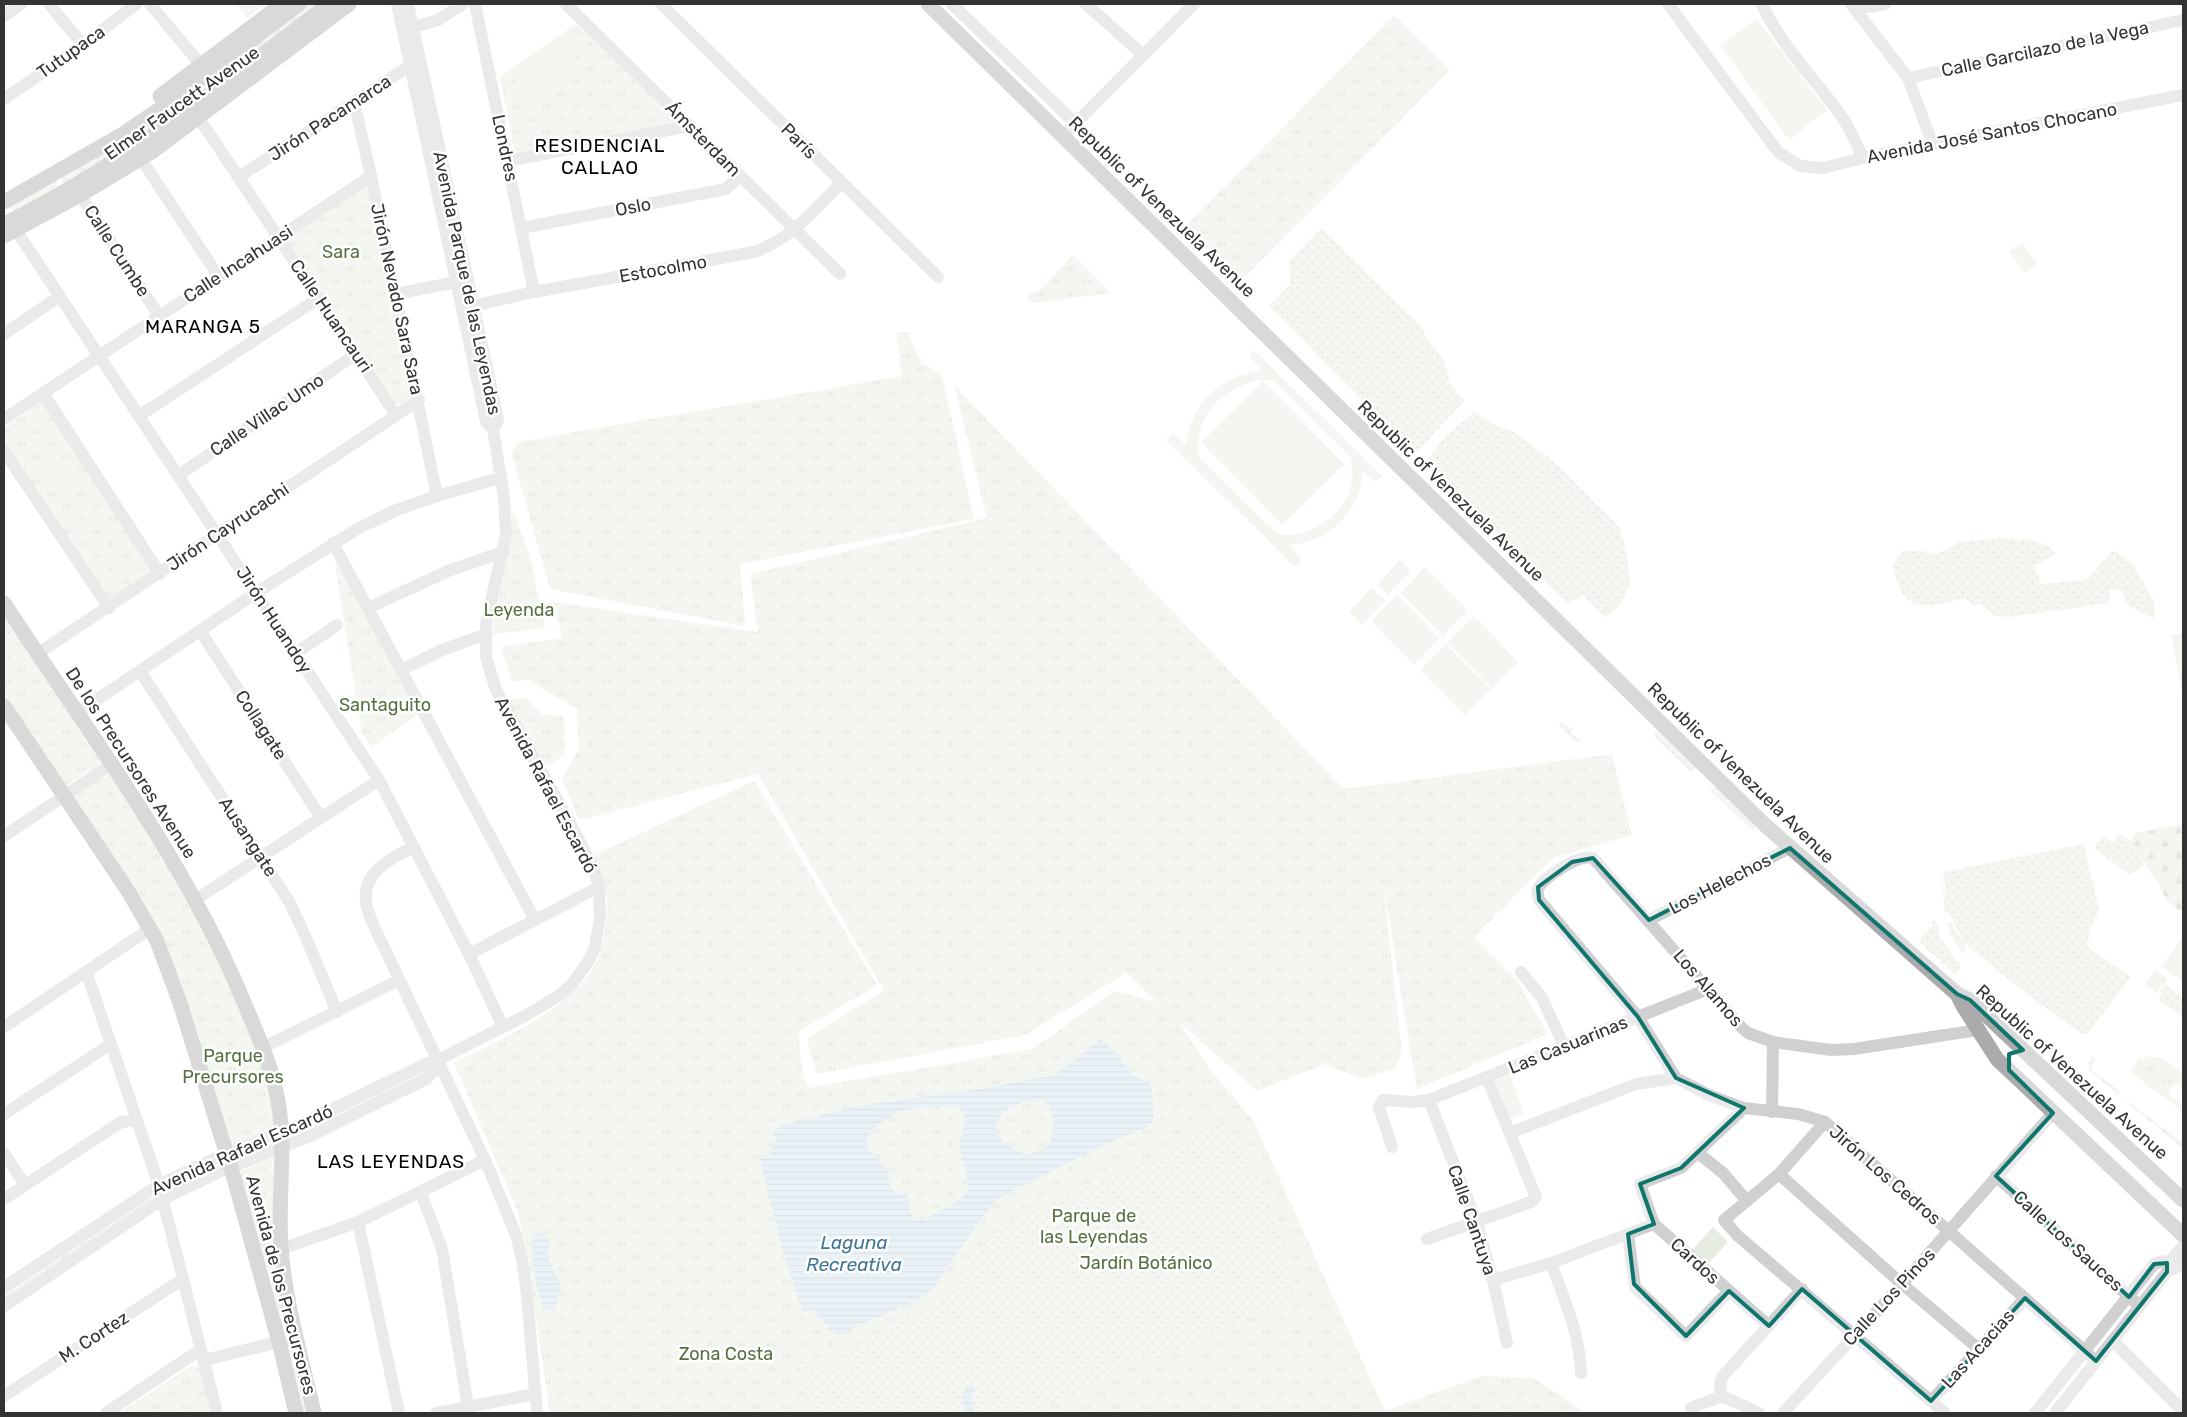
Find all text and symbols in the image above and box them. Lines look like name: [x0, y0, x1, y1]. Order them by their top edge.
street label: Calle Garcilazo de la Vega: [1939, 16, 2151, 82]
street label: Tutupaca: [33, 21, 109, 83]
street label: Elmer Faucett Avenue: [100, 41, 264, 165]
street label: Jirón Pacamarca: [265, 70, 395, 166]
street label: Ámsterdam: [661, 97, 745, 181]
street label: Avenida José Santos Chocano: [1865, 98, 2119, 168]
street label: Republic of Venezuela Avenue: [1064, 112, 1260, 302]
street label: Londres: [487, 113, 523, 183]
street label: París: [776, 118, 822, 164]
district label: RESIDENCIAL CALLAO: [534, 134, 666, 179]
street label: Avenida Parque de las Leyendas: [428, 149, 506, 417]
street label: Oslo: [613, 193, 653, 221]
street label: Calle Cumbe: [79, 201, 155, 301]
street label: Jirón Nevado Sara Sara: [366, 201, 428, 397]
street label: Calle Incahuasi: [179, 220, 297, 308]
park label: Sara: [322, 241, 360, 263]
street label: Estocolmo: [618, 250, 708, 288]
street label: Calle Huancauri: [285, 255, 377, 377]
district label: MARANGA 5: [145, 315, 261, 338]
street label: Calle Villac Umo: [206, 369, 328, 461]
street label: Republic of Venezuela Avenue: [1353, 396, 1549, 586]
street label: Jirón Cayrucachi: [163, 478, 293, 576]
street label: Jirón Huandoy: [231, 562, 317, 678]
park label: Leyenda: [484, 599, 554, 621]
street label: De los Precursores Avenue: [61, 663, 201, 863]
street label: Republic of Venezuela Avenue: [1643, 678, 1839, 868]
street label: Collagate: [230, 686, 292, 764]
street label: Avenida Rafael Escardó: [490, 693, 602, 877]
park label: Santaguito: [339, 694, 431, 716]
street label: Ausangate: [214, 793, 282, 881]
street label: Los Helechos: [1665, 849, 1775, 919]
street label: Los Alamos: [1668, 945, 1748, 1031]
street label: Republic of Venezuela Avenue: [1971, 980, 2173, 1164]
street label: Las Casuarinas: [1505, 1011, 1631, 1079]
park label: Parque Precursores: [182, 1045, 284, 1088]
street label: Avenida Rafael Escardó: [148, 1100, 336, 1200]
street label: Jirón Los Cedros: [1825, 1120, 1945, 1230]
district label: LAS LEYENDAS: [317, 1150, 465, 1173]
street label: Calle Cantuya: [1443, 1162, 1501, 1278]
street label: Avenida de los Precursores: [241, 1173, 321, 1397]
street label: Calle Los Sauces: [2009, 1186, 2127, 1296]
park label: Parque de las Leyendas: [1040, 1205, 1148, 1248]
water label: Laguna Recreativa: [806, 1231, 902, 1276]
street label: Cardos: [1666, 1233, 1724, 1289]
street label: Calle Los Pinos: [1838, 1244, 1940, 1350]
park label: Jardín Botánico: [1079, 1252, 1213, 1274]
street label: Las Acacias: [1937, 1305, 2019, 1393]
street label: M. Cortez: [55, 1306, 133, 1368]
park label: Zona Costa: [679, 1343, 773, 1365]

